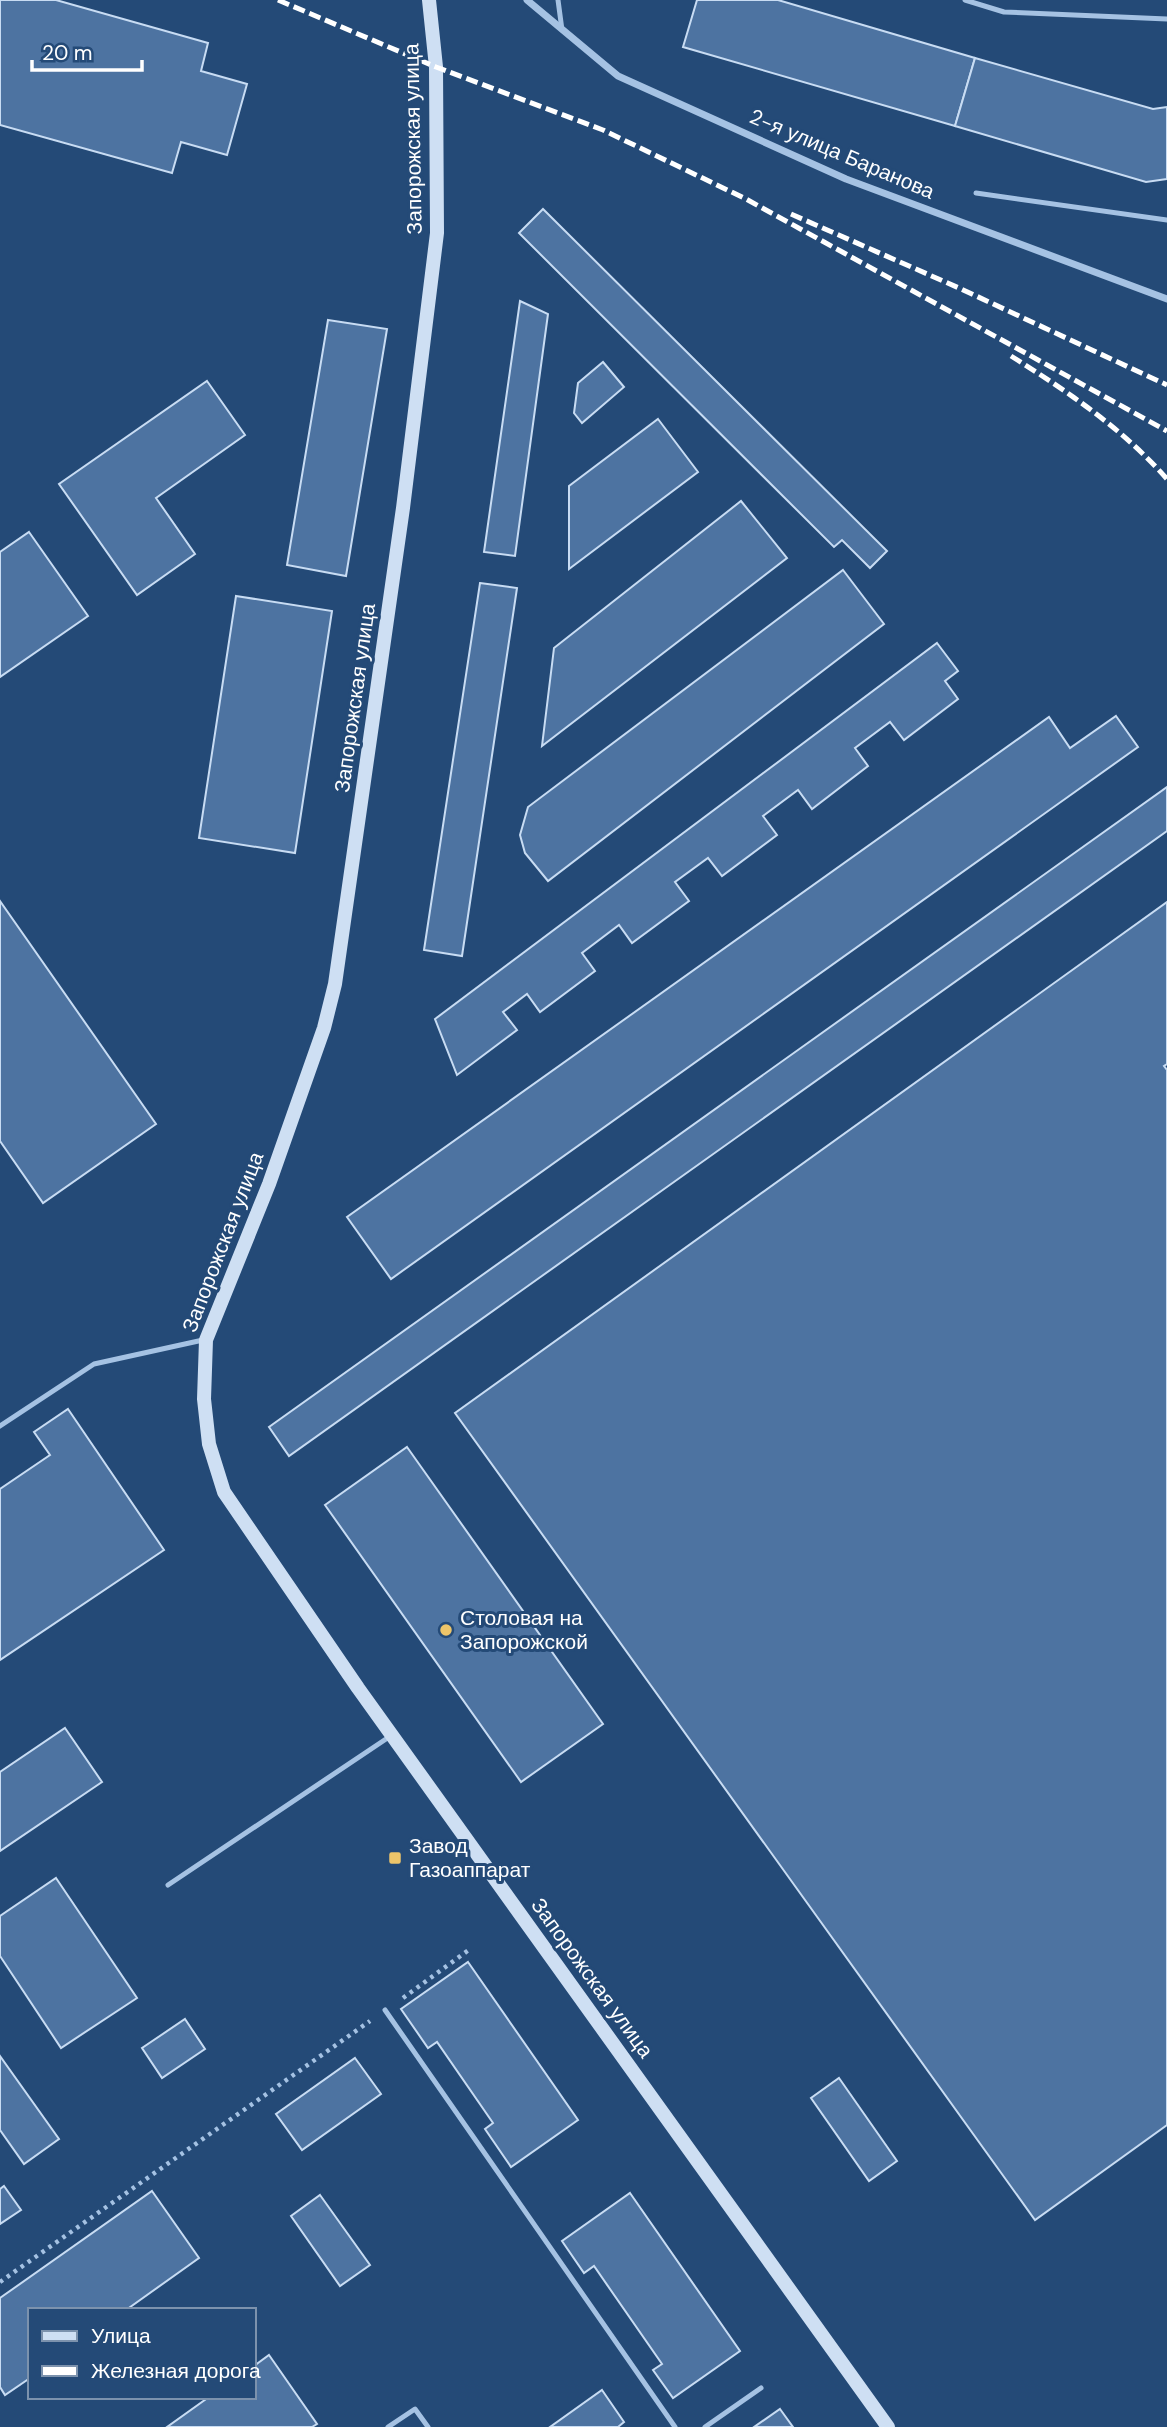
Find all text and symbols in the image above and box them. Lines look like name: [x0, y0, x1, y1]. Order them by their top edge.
scale bar: [32, 28, 142, 72]
text: 20 m: [42, 39, 93, 67]
street label: Запорожская улица: [397, 43, 429, 235]
street label: 2-я улица Баранова: [745, 102, 939, 206]
street label: Запорожская улица: [328, 601, 382, 795]
street label: Запорожская улица: [176, 1147, 270, 1336]
place label: Столовая на Запорожской: [460, 1604, 588, 1656]
marker: Столовая на Запорожской: [438, 1622, 454, 1638]
place label: Завод Газоаппарат: [409, 1832, 531, 1884]
marker: Завод Газоаппарат: [387, 1850, 403, 1866]
street label: Запорожская улица: [525, 1892, 660, 2064]
legend: [28, 2308, 256, 2399]
text: Улица: [91, 2322, 151, 2350]
text: Железная дорога: [91, 2357, 261, 2385]

